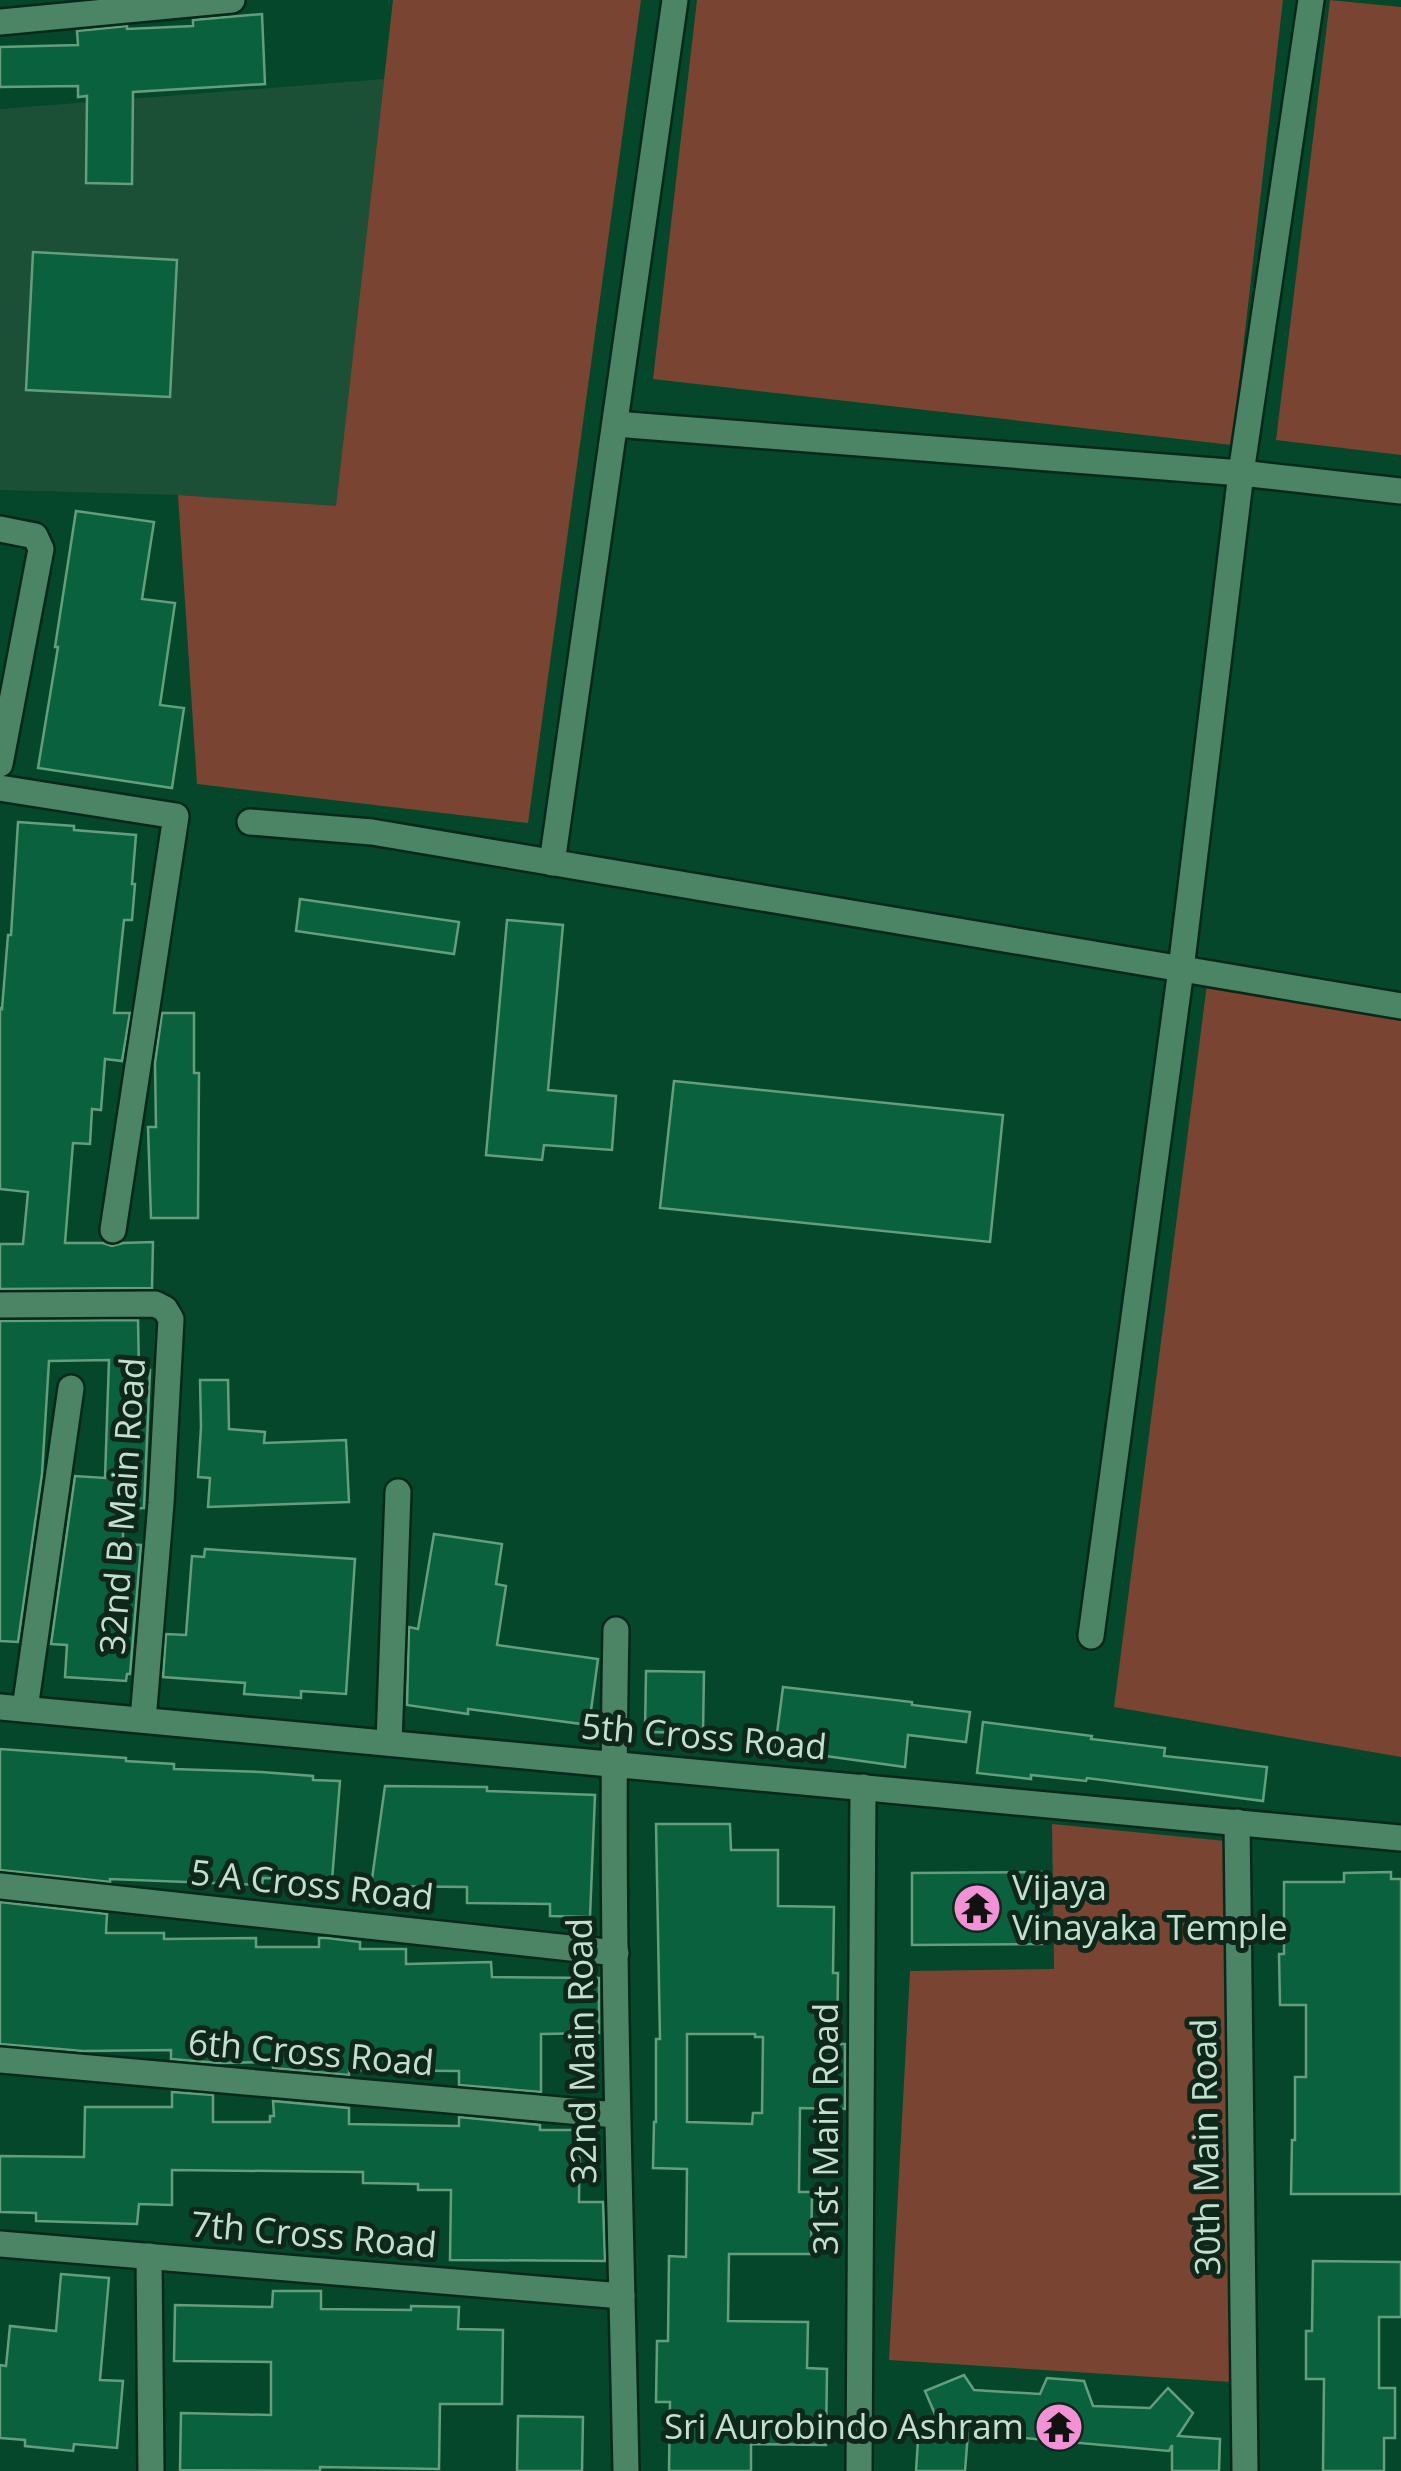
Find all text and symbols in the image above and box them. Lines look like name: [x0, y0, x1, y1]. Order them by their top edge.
street label: 32nd B Main Road: [88, 1356, 155, 1656]
street label: 5th Cross Road: [579, 1701, 829, 1770]
street label: 5 A Cross Road: [189, 1847, 436, 1920]
place label: Vijaya Vinayaka Temple: [1012, 1863, 1288, 1950]
temple icon: Vijaya Vinayaka Temple: [951, 1882, 1003, 1934]
street label: 32nd Main Road: [555, 1918, 606, 2184]
street label: 31st Main Road: [801, 2003, 848, 2255]
street label: 6th Cross Road: [186, 2017, 436, 2086]
street label: 30th Main Road: [1179, 2018, 1230, 2276]
street label: 7th Cross Road: [189, 2199, 439, 2268]
temple icon: Sri Aurobindo Ashram: [1033, 2401, 1085, 2453]
place label: Sri Aurobindo Ashram: [664, 2402, 1024, 2449]

